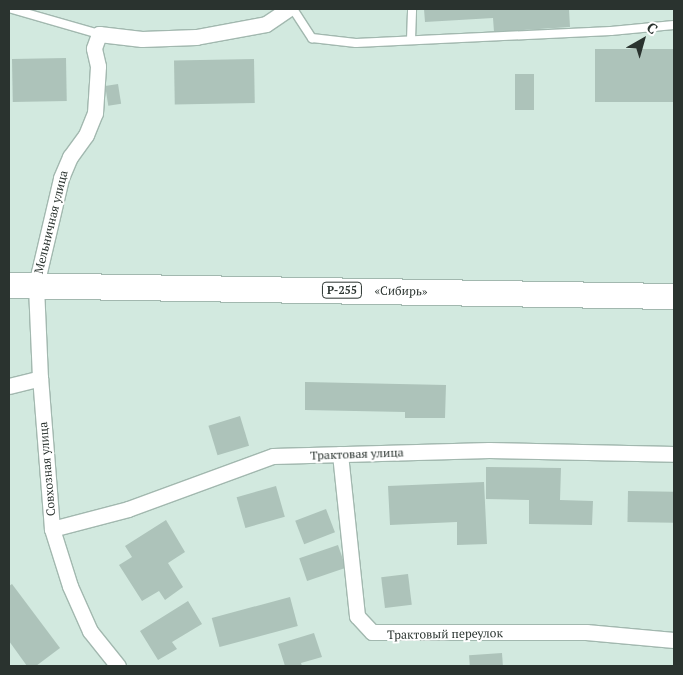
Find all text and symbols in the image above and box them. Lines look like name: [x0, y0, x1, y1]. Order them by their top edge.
north arrow: [618, 15, 668, 65]
text: С: [643, 17, 662, 38]
street label: Мельничная улица: [31, 169, 71, 275]
road number: Р-255: [321, 282, 363, 298]
street label: «Сибирь»: [374, 283, 428, 299]
street label: Совхозная улица: [36, 421, 58, 517]
street label: Трактовая улица: [310, 445, 404, 463]
street label: Трактовый переулок: [387, 626, 503, 642]

